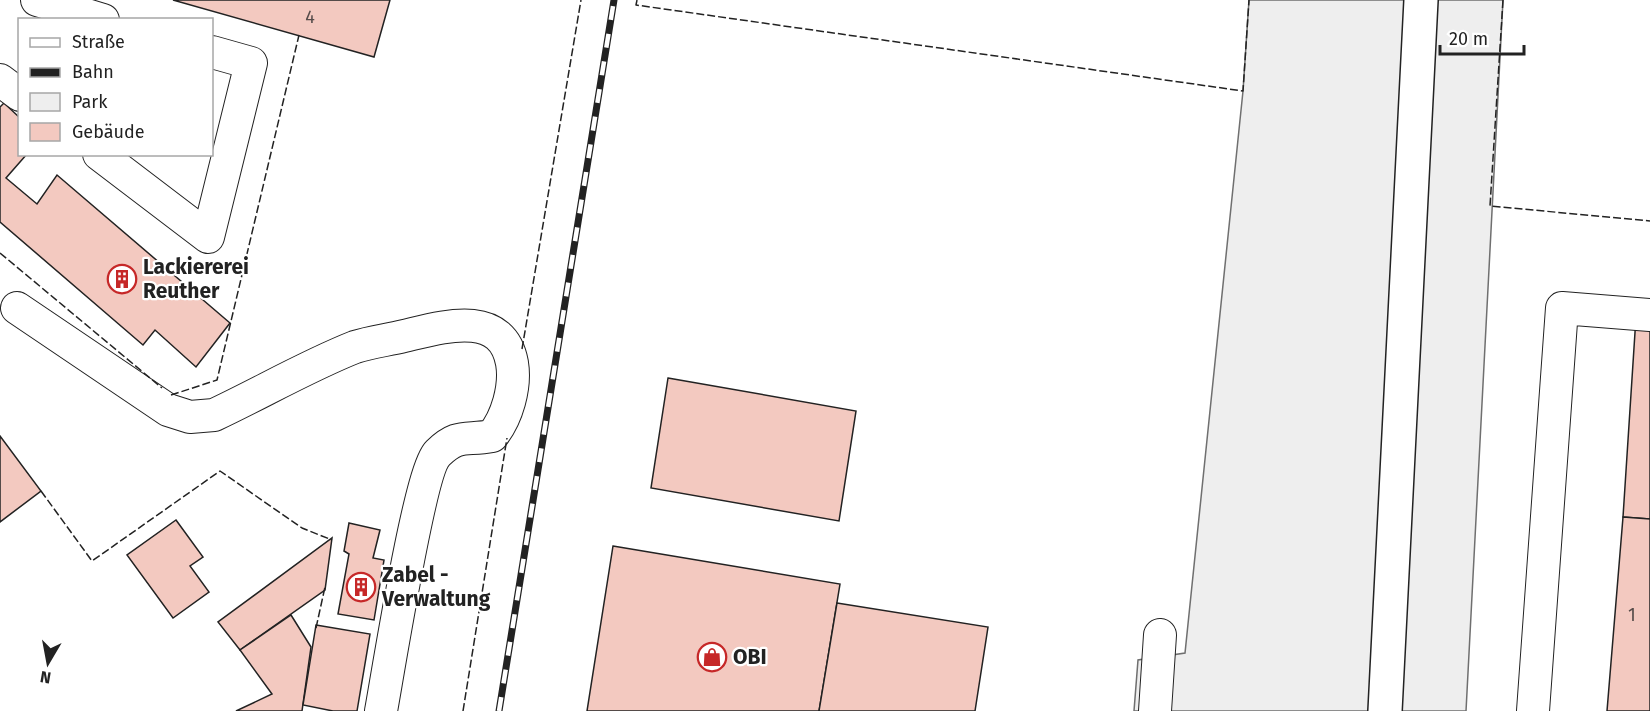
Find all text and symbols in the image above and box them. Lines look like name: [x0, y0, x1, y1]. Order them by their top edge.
house number: 4: [305, 6, 315, 28]
legend: [18, 18, 213, 156]
scale bar: [1440, 18, 1524, 56]
text: 20 m: [1449, 28, 1488, 50]
text: Straße: [72, 31, 125, 53]
text: Bahn: [72, 61, 114, 83]
text: Park: [72, 91, 108, 113]
text: Gebäude: [72, 121, 145, 143]
place label: Lackiererei Reuther: [143, 254, 249, 304]
building icon: Lackiererei Reuther: [106, 263, 138, 295]
place label: Zabel - Verwaltung: [381, 562, 491, 612]
building icon: Zabel - Verwaltung: [345, 571, 377, 603]
house number: 1: [1628, 604, 1636, 626]
north arrow: [18, 633, 78, 693]
shop icon: OBI: [696, 641, 728, 673]
place label: OBI: [733, 644, 767, 670]
text: N: [39, 667, 52, 688]

